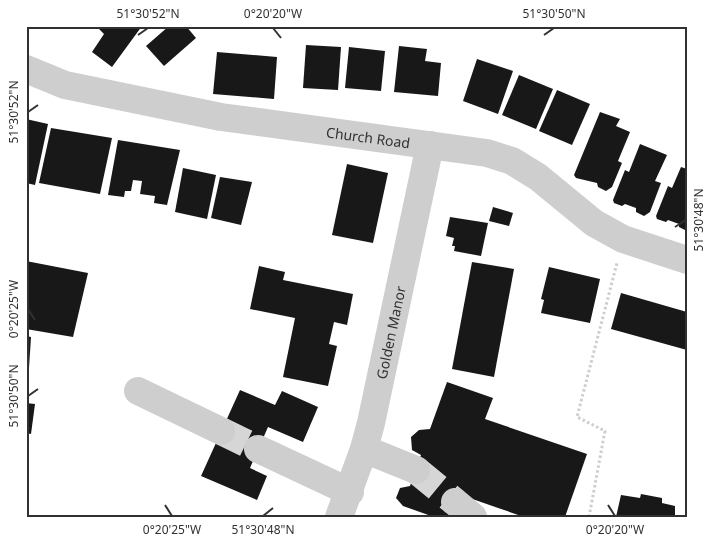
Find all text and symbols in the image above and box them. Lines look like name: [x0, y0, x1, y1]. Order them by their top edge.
text: 51°30'52"N: [116, 5, 180, 22]
text: 0°20'20"W: [244, 5, 302, 22]
text: 51°30'50"N: [522, 5, 586, 22]
text: 51°30'52"N: [5, 80, 22, 144]
street label: Church Road: [325, 122, 411, 152]
text: 51°30'48"N: [690, 188, 707, 252]
text: 0°20'25"W: [5, 280, 22, 338]
street label: Golden Manor: [371, 284, 409, 381]
text: 51°30'50"N: [5, 364, 22, 428]
text: 0°20'25"W: [143, 521, 201, 538]
text: 51°30'48"N: [231, 521, 295, 538]
text: 0°20'20"W: [586, 521, 644, 538]

